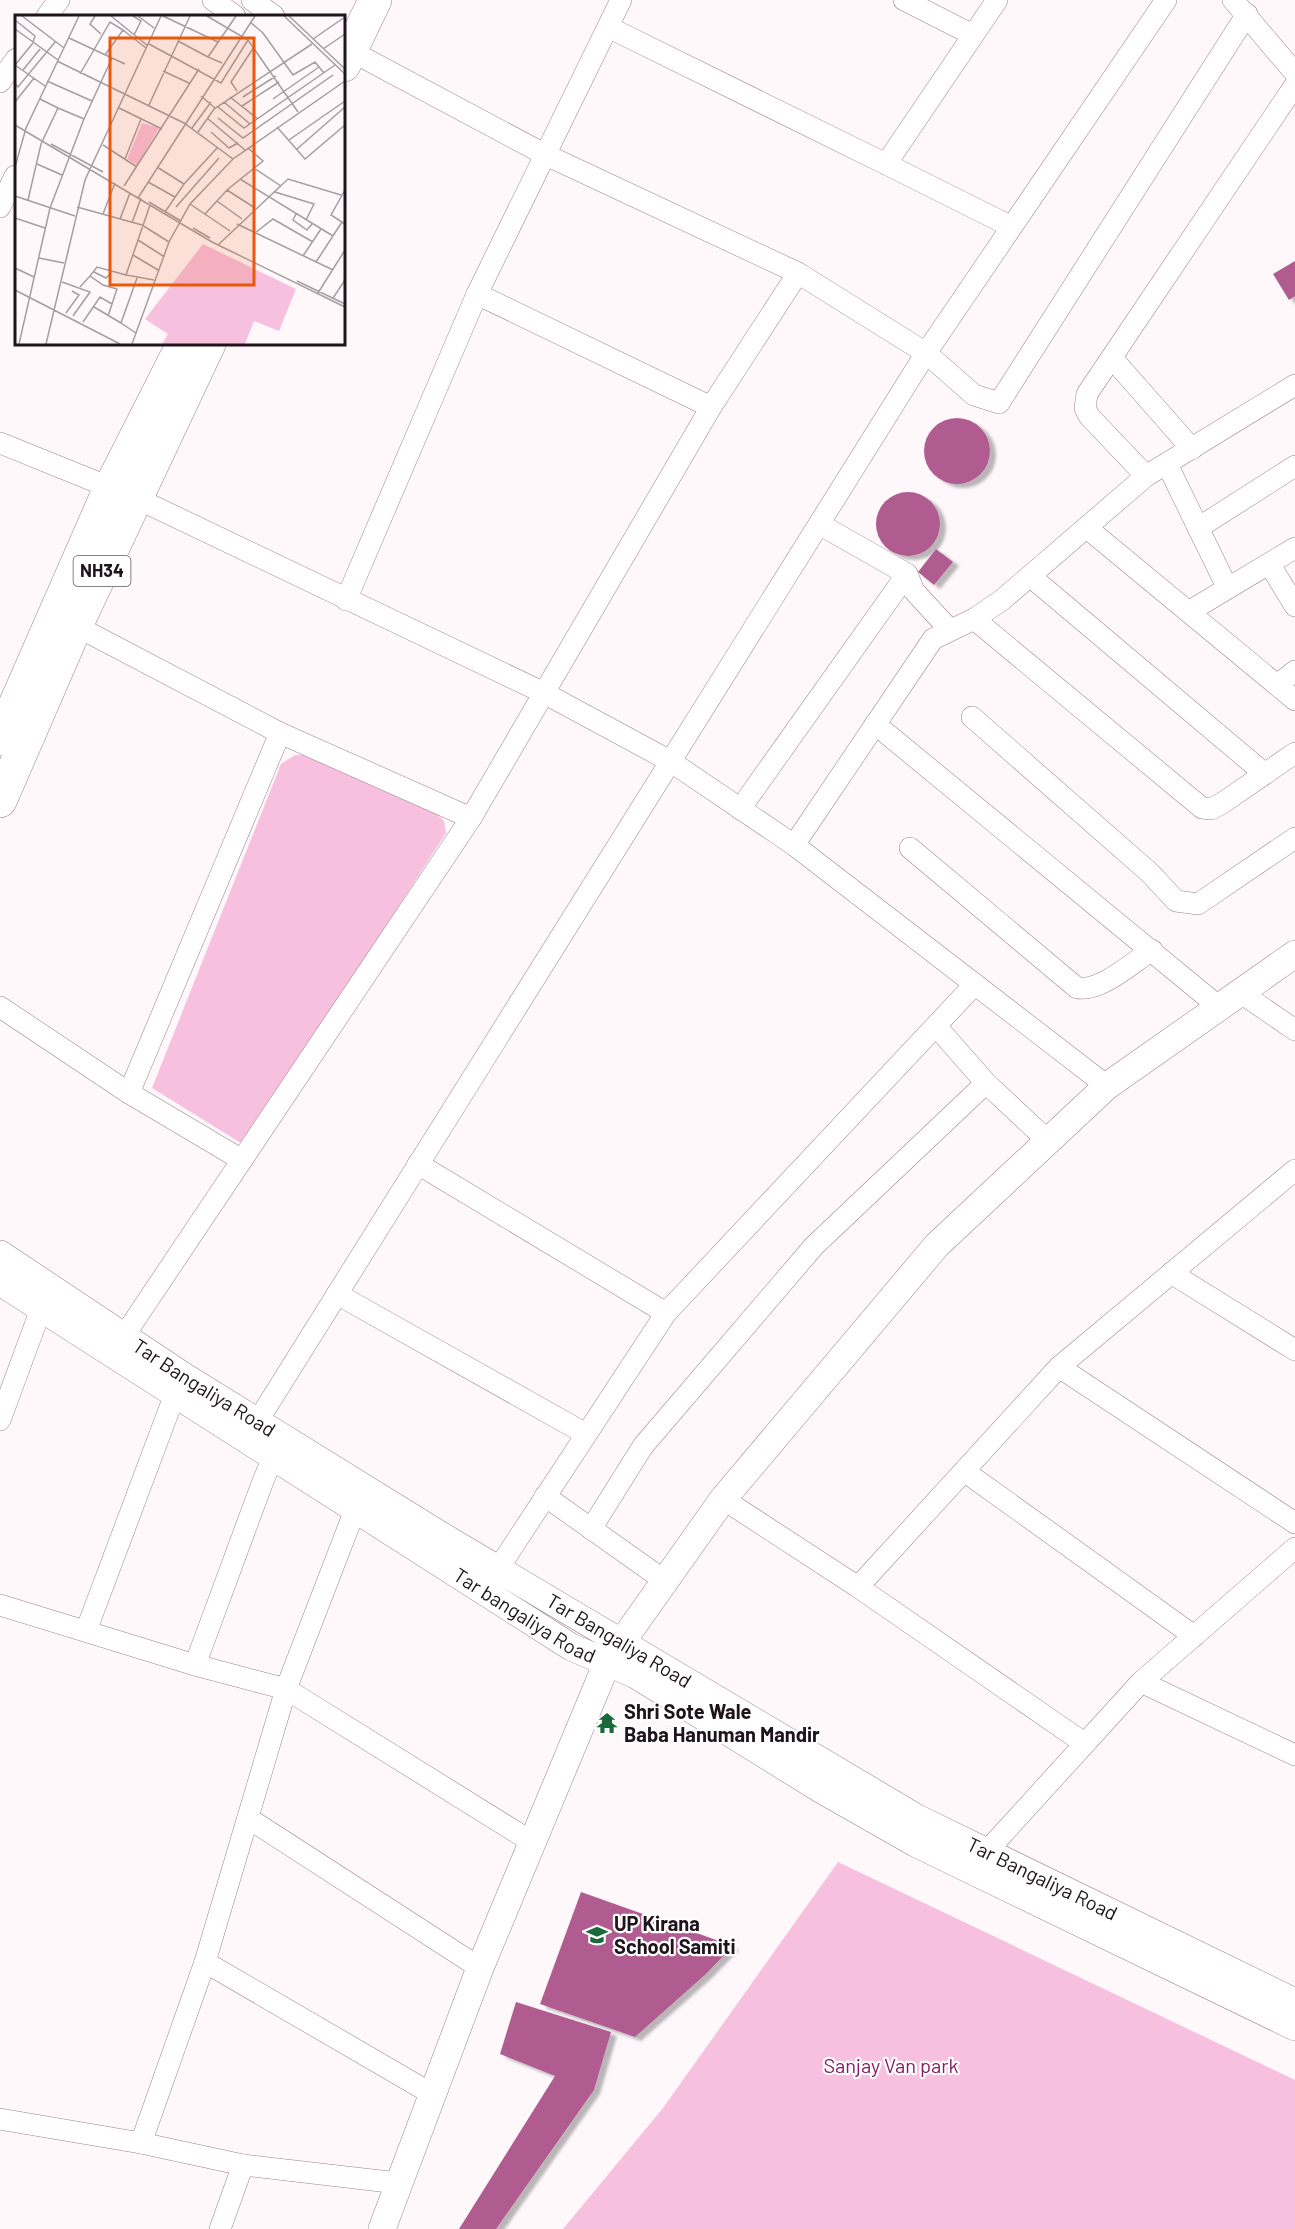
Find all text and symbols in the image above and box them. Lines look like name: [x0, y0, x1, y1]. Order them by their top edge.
inset map: [15, 15, 345, 345]
road number: NH34: [74, 556, 130, 586]
street label: Tar Bangaliya Road: [129, 1333, 280, 1441]
street label: Tar bangaliya Road: [450, 1562, 600, 1667]
street label: Tar Bangaliya Road: [543, 1588, 696, 1692]
place label: Shri Sote Wale Baba Hanuman Mandir: [624, 1699, 820, 1746]
temple icon: Shri Sote Wale Baba Hanuman Mandir: [595, 1711, 619, 1735]
street label: Tar Bangaliya Road: [964, 1831, 1122, 1925]
place label: UP Kirana School Samiti: [614, 1911, 736, 1958]
school or university icon: UP Kirana School Samiti: [585, 1923, 609, 1947]
park label: Sanjay Van park: [823, 2053, 959, 2077]

